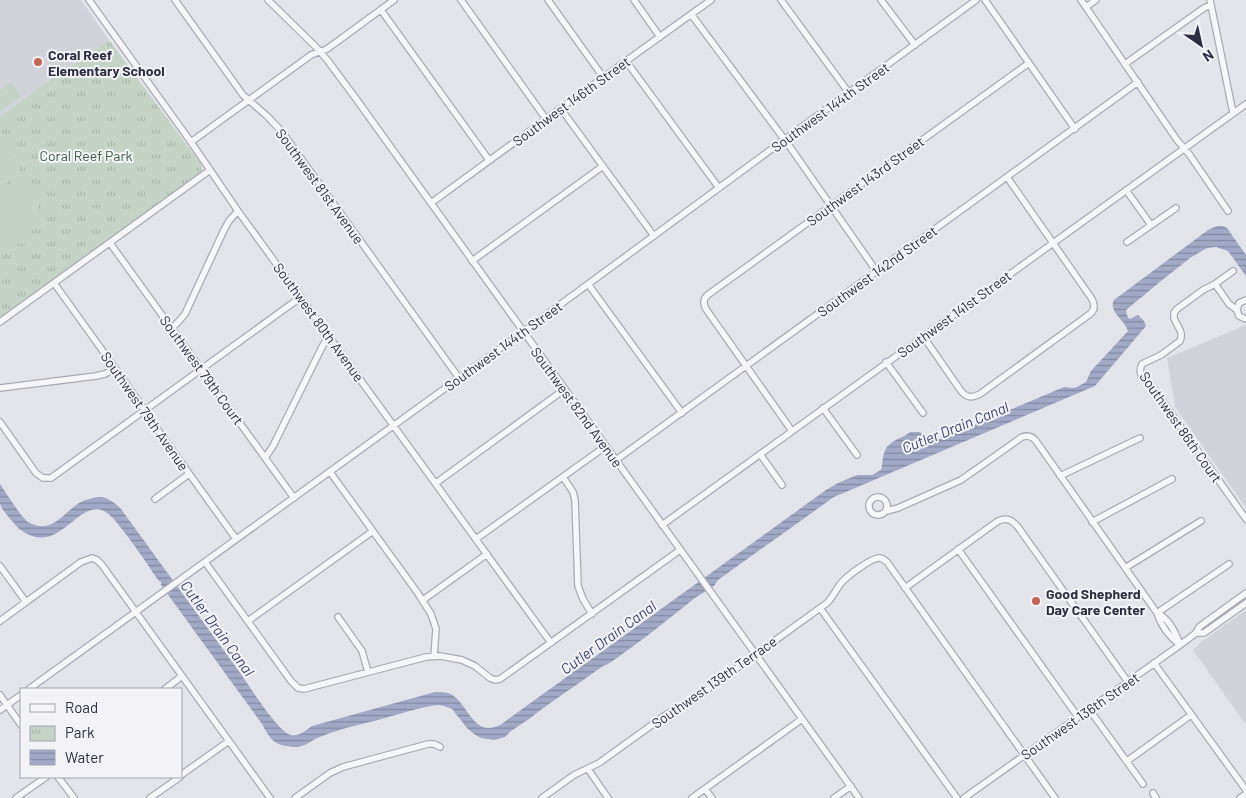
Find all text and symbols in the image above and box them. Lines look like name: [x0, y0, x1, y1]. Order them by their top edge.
north arrow: [1176, 20, 1226, 70]
place label: Coral Reef Elementary School: [48, 46, 165, 79]
text: N: [1200, 47, 1217, 66]
street label: Southwest 146th Street: [509, 53, 633, 149]
marker: Coral Reef Elementary School: [32, 56, 44, 68]
street label: Southwest 144th Street: [768, 59, 892, 155]
street label: Southwest 81st Avenue: [272, 125, 368, 247]
street label: Southwest 143rd Street: [803, 133, 927, 229]
park label: Coral Reef Park: [39, 147, 133, 164]
street label: Southwest 142nd Street: [814, 222, 940, 320]
street label: Southwest 80th Avenue: [270, 259, 368, 385]
street label: Southwest 141st Street: [894, 267, 1014, 361]
street label: Southwest 144th Street: [441, 298, 565, 394]
street label: Southwest 79th Court: [157, 312, 247, 428]
street label: Southwest 82nd Avenue: [528, 343, 626, 471]
street label: Southwest 79th Avenue: [97, 348, 193, 474]
street label: Southwest 86th Court: [1136, 368, 1226, 486]
water label: Cutler Drain Canal: [899, 397, 1012, 457]
water label: Cutler Drain Canal: [177, 577, 259, 680]
place label: Good Shepherd Day Care Center: [1046, 585, 1146, 618]
marker: Good Shepherd Day Care Center: [1030, 595, 1042, 607]
water label: Cutler Drain Canal: [557, 596, 660, 678]
street label: Southwest 139th Terrace: [648, 632, 780, 732]
street label: Southwest 136th Street: [1018, 669, 1142, 763]
legend: [20, 688, 182, 778]
text: Road: [65, 698, 98, 716]
text: Park: [65, 723, 95, 741]
text: Water: [65, 748, 104, 766]

